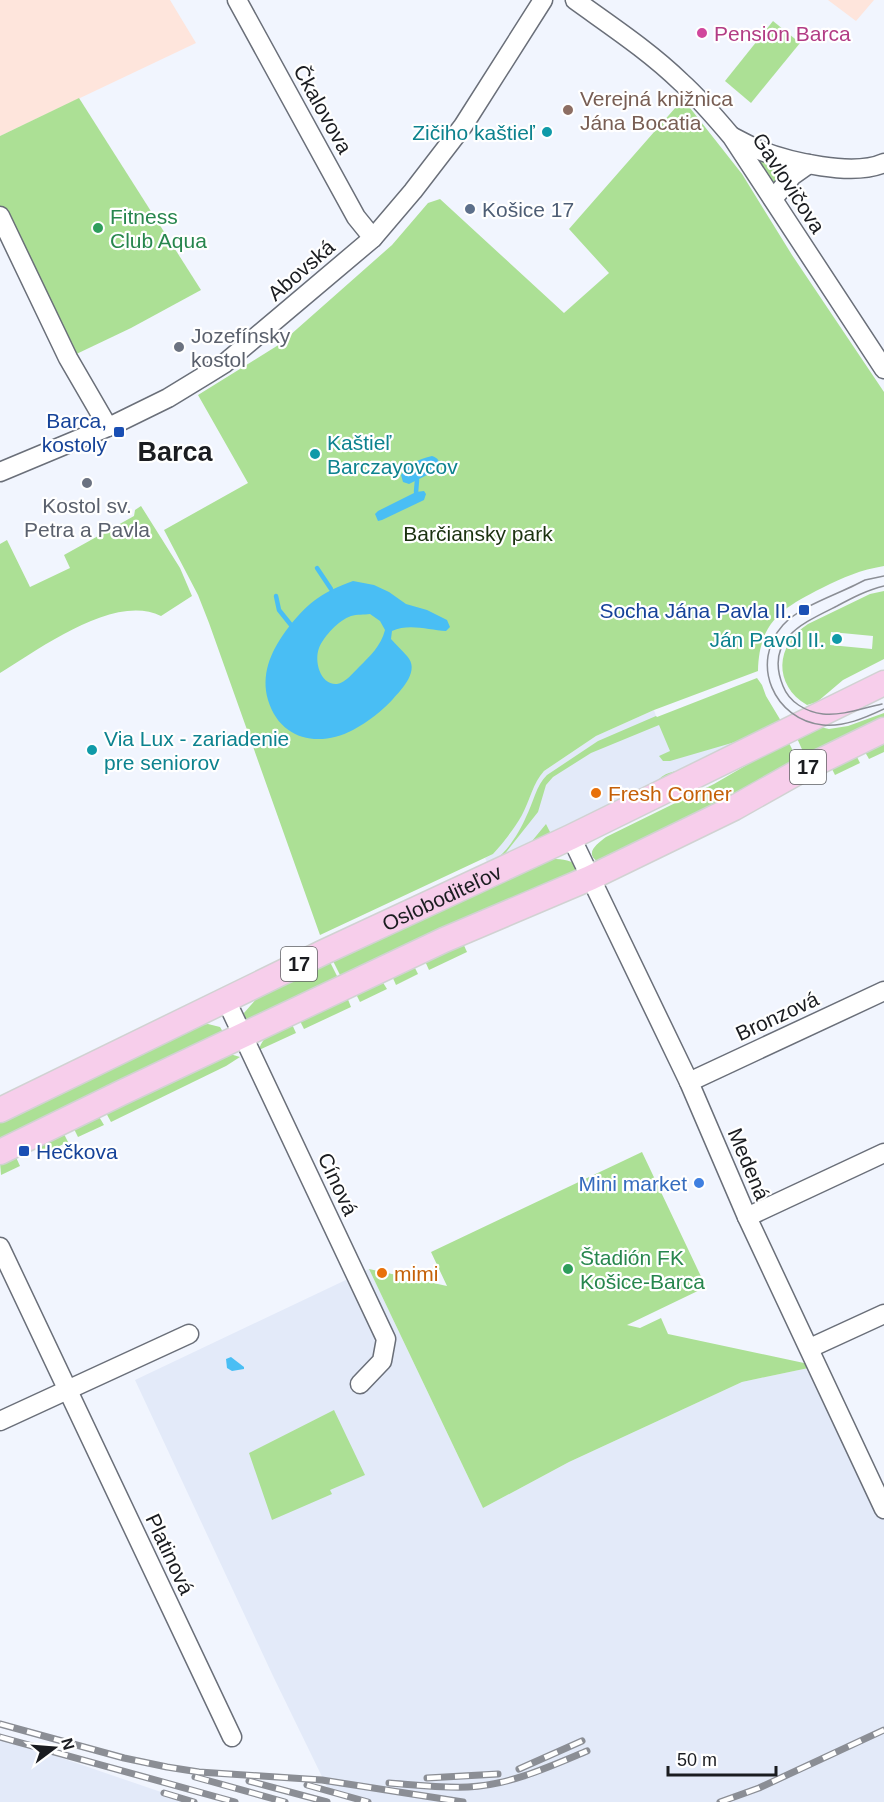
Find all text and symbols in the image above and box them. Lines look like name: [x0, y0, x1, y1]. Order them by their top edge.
place label: Pension Barca: [714, 22, 851, 45]
marker: Pension Barca: [695, 26, 709, 40]
street label: Čkalovova: [289, 61, 357, 158]
place label: Verejná knižnica Jána Bocatia: [580, 87, 733, 134]
marker: Verejná knižnica Jána Bocatia: [561, 103, 575, 117]
place label: Zičiho kaštieľ: [412, 121, 536, 144]
marker: Zičiho kaštieľ: [540, 125, 554, 139]
street label: Gavlovičova: [748, 129, 830, 237]
place label: Košice 17: [482, 198, 574, 221]
marker: Košice 17: [463, 202, 477, 216]
place label: Fitness Club Aqua: [110, 205, 207, 252]
marker: Fitness Club Aqua: [91, 221, 105, 235]
street label: Abovská: [263, 235, 339, 305]
place label: Jozefínsky kostol: [191, 324, 291, 371]
marker: Jozefínsky kostol: [172, 340, 186, 354]
place label: Barca, kostoly: [42, 409, 107, 456]
marker: Barca, kostoly: [112, 425, 126, 439]
place label: Kaštieľ Barczayovcov: [327, 431, 458, 478]
district label: Barca: [137, 437, 214, 467]
marker: Kaštieľ Barczayovcov: [308, 447, 322, 461]
marker: Kostol sv. Petra a Pavla: [80, 476, 94, 490]
place label: Kostol sv. Petra a Pavla: [24, 494, 150, 541]
park label: Barčiansky park: [403, 522, 553, 545]
place label: Socha Jána Pavla II.: [599, 599, 792, 622]
marker: Socha Jána Pavla II.: [797, 603, 811, 617]
place label: Ján Pavol II.: [709, 628, 825, 651]
marker: Ján Pavol II.: [830, 632, 844, 646]
place label: Via Lux - zariadenie pre seniorov: [104, 727, 289, 774]
marker: Via Lux - zariadenie pre seniorov: [85, 743, 99, 757]
road number: 17: [790, 750, 826, 784]
place label: Fresh Corner: [608, 782, 732, 805]
marker: Fresh Corner: [589, 786, 603, 800]
street label: Osloboditeľov: [378, 860, 505, 935]
road number: 17: [281, 947, 317, 981]
street label: Bronzová: [732, 987, 822, 1045]
street label: Medená: [724, 1125, 775, 1204]
place label: Hečkova: [36, 1140, 118, 1163]
marker: Hečkova: [17, 1144, 31, 1158]
street label: Cínová: [314, 1149, 363, 1219]
place label: Mini market: [578, 1172, 687, 1195]
marker: Mini market: [692, 1176, 706, 1190]
place label: Štadión FK Košice-Barca: [580, 1246, 705, 1293]
place label: mimi: [394, 1262, 438, 1285]
marker: Štadión FK Košice-Barca: [561, 1262, 575, 1276]
marker: mimi: [375, 1266, 389, 1280]
street label: Platinová: [141, 1510, 199, 1598]
north arrow: [24, 1718, 84, 1778]
text: N: [58, 1736, 78, 1752]
scale bar: [668, 1739, 776, 1777]
text: 50 m: [677, 1750, 717, 1770]

